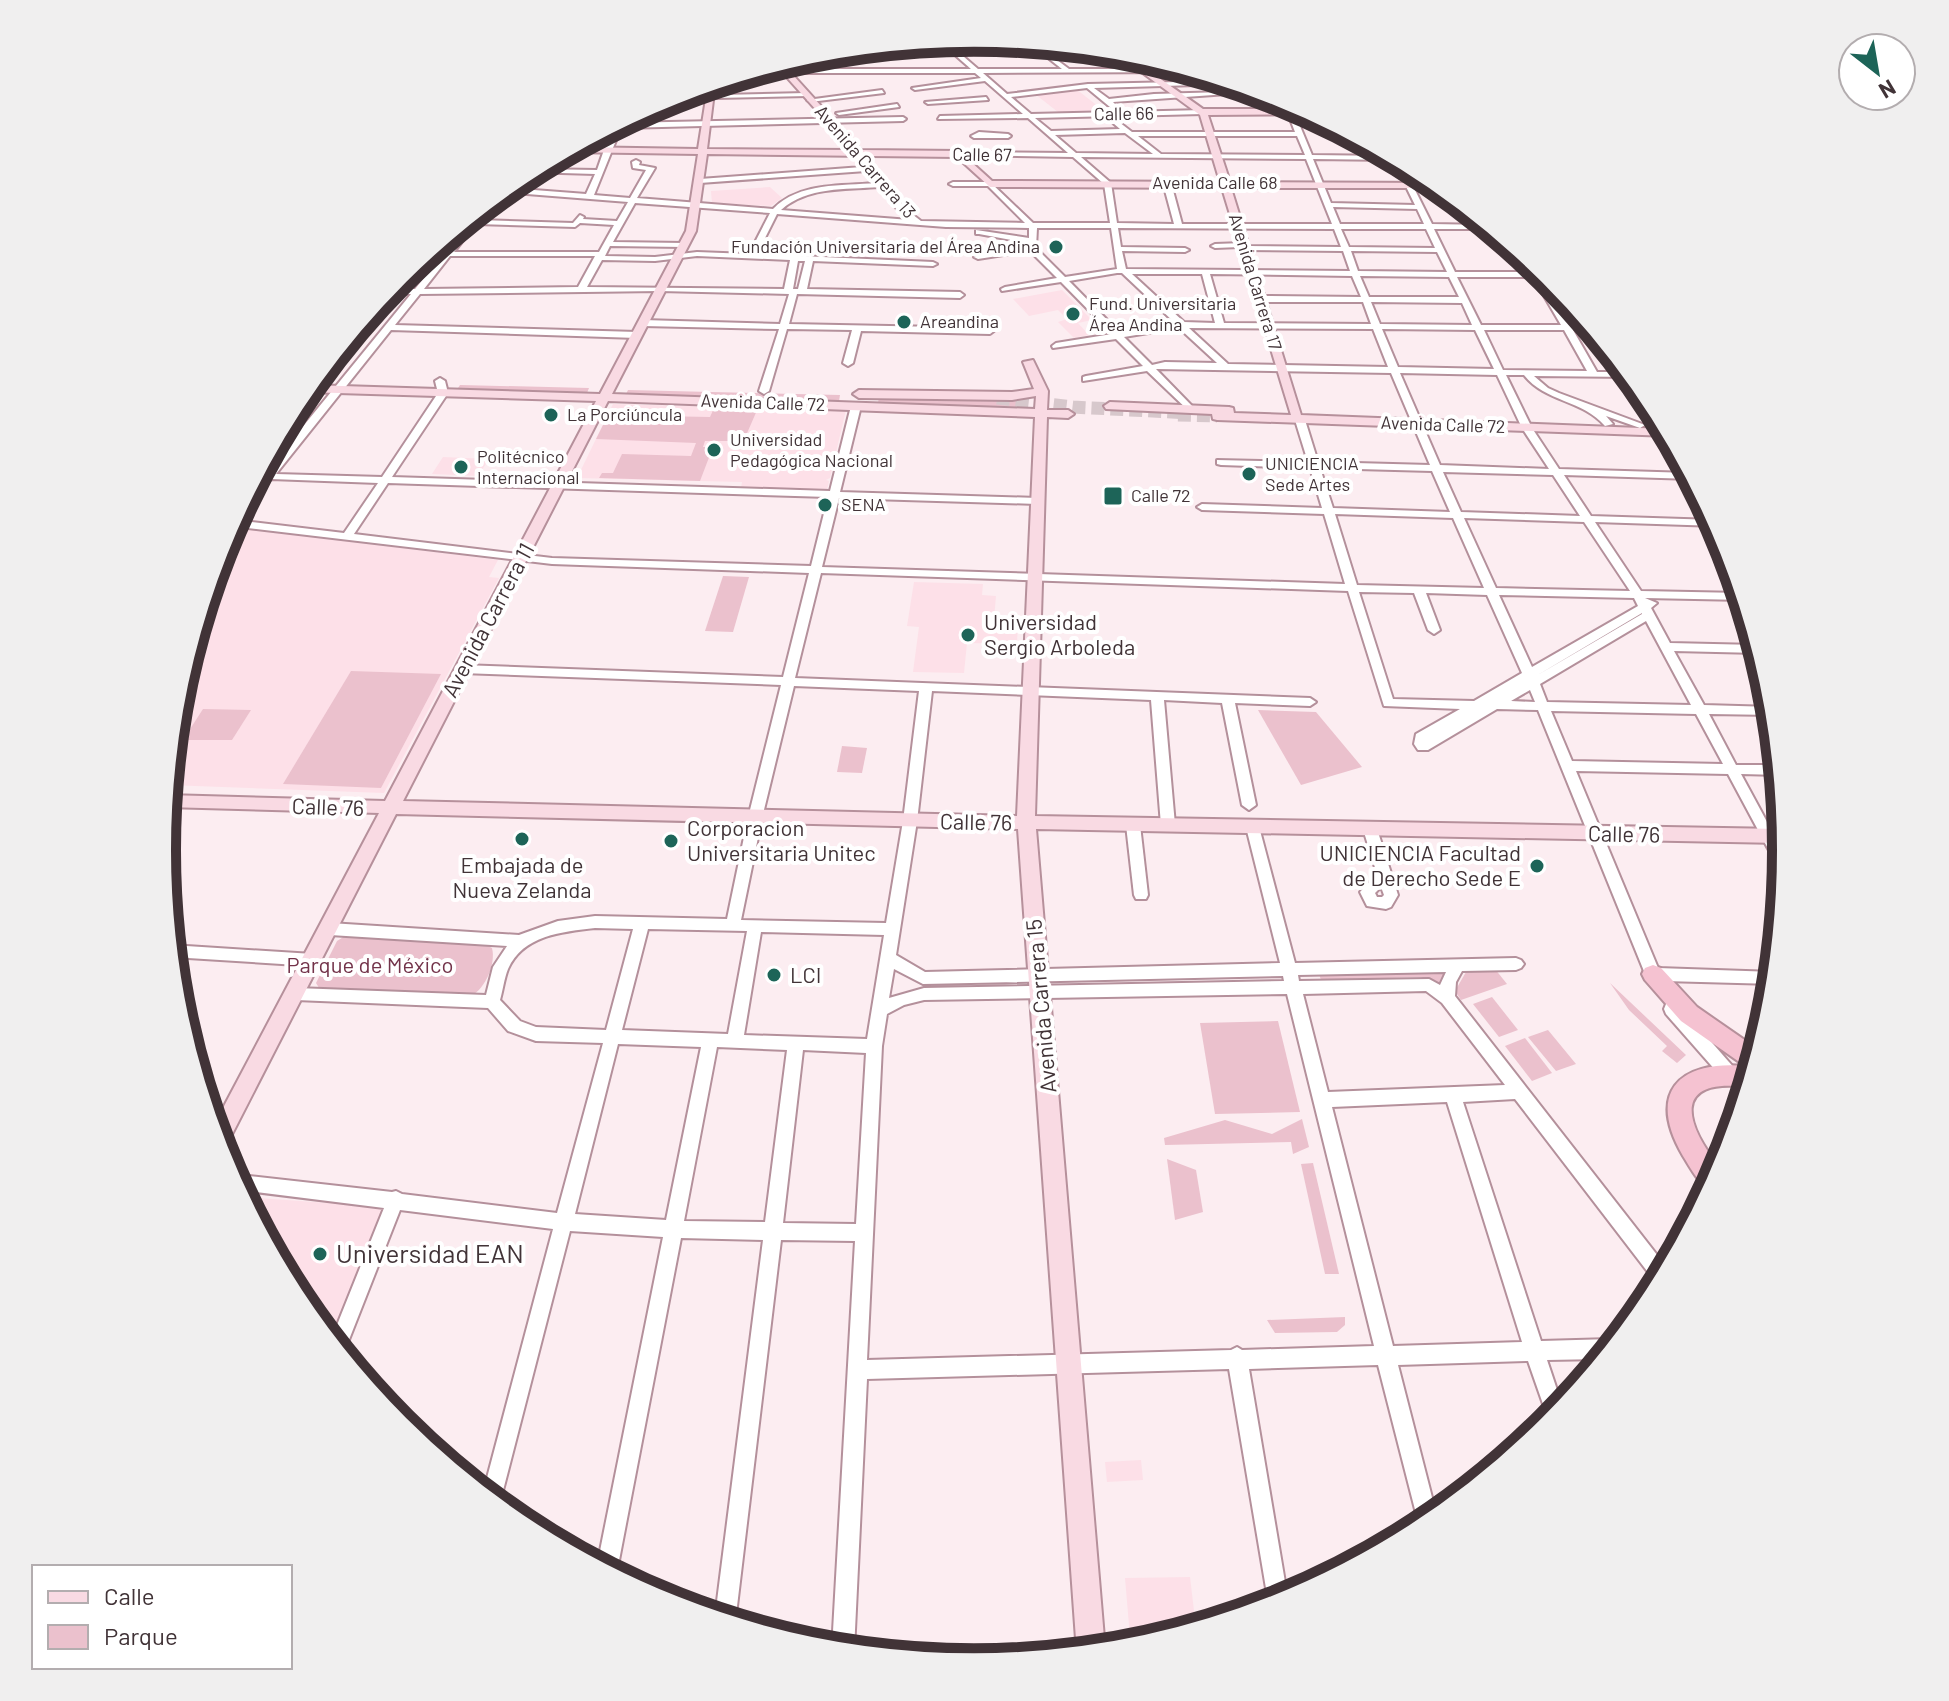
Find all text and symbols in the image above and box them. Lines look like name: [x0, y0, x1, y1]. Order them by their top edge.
north arrow: [1837, 32, 1917, 112]
text: N: [1875, 75, 1901, 105]
street label: Avenida Carrera 13: [811, 100, 921, 222]
street label: Calle 66: [1094, 101, 1154, 125]
street label: Calle 67: [952, 142, 1012, 166]
street label: Avenida Calle 68: [1152, 171, 1278, 193]
street label: Avenida Carrera 17: [1225, 211, 1287, 353]
place label: Fundación Universitaria del Área Andina: [731, 235, 1040, 257]
marker: Fundación Universitaria del Área Andina: [1047, 238, 1065, 256]
place label: Fund. Universitaria Área Andina: [1089, 292, 1236, 335]
marker: Fund. Universitaria Área Andina: [1064, 305, 1082, 323]
place label: Areandina: [920, 310, 999, 332]
marker: Areandina: [895, 313, 913, 331]
street label: Avenida Calle 72: [700, 389, 826, 415]
place label: La Porciúncula: [567, 403, 682, 425]
marker: La Porciúncula: [542, 406, 560, 424]
street label: Avenida Calle 72: [1380, 411, 1506, 437]
place label: Universidad Pedagógica Nacional: [730, 428, 893, 471]
marker: Universidad Pedagógica Nacional: [705, 441, 723, 459]
place label: Politécnico Internacional: [477, 445, 580, 488]
place label: UNICIENCIA Sede Artes: [1265, 452, 1359, 495]
marker: Politécnico Internacional: [452, 458, 470, 476]
marker: UNICIENCIA Sede Artes: [1240, 465, 1258, 483]
place label: Calle 72: [1131, 484, 1191, 506]
marker: Calle 72: [1102, 485, 1124, 507]
place label: SENA: [841, 493, 886, 515]
marker: SENA: [816, 496, 834, 514]
street label: Avenida Carrera 11: [436, 538, 539, 701]
place label: Universidad Sergio Arboleda: [984, 608, 1135, 659]
marker: Universidad Sergio Arboleda: [959, 626, 977, 644]
street label: Calle 76: [291, 792, 365, 820]
street label: Calle 76: [940, 807, 1012, 835]
place label: Corporacion Universitaria Unitec: [687, 814, 876, 865]
street label: Calle 76: [1588, 819, 1660, 847]
marker: Embajada de Nueva Zelanda: [513, 830, 531, 848]
marker: Corporacion Universitaria Unitec: [662, 832, 680, 850]
place label: UNICIENCIA Facultad de Derecho Sede E: [1320, 839, 1521, 890]
place label: Embajada de Nueva Zelanda: [452, 851, 592, 902]
marker: UNICIENCIA Facultad de Derecho Sede E: [1528, 857, 1546, 875]
street label: Avenida Carrera 15: [1019, 918, 1061, 1094]
park label: Parque de México: [287, 951, 453, 977]
place label: LCI: [790, 961, 821, 987]
marker: LCI: [765, 966, 783, 984]
place label: Universidad EAN: [336, 1237, 524, 1268]
marker: Universidad EAN: [311, 1245, 329, 1263]
legend: [32, 1565, 292, 1669]
text: Calle: [104, 1581, 155, 1610]
text: Parque: [104, 1621, 178, 1650]

